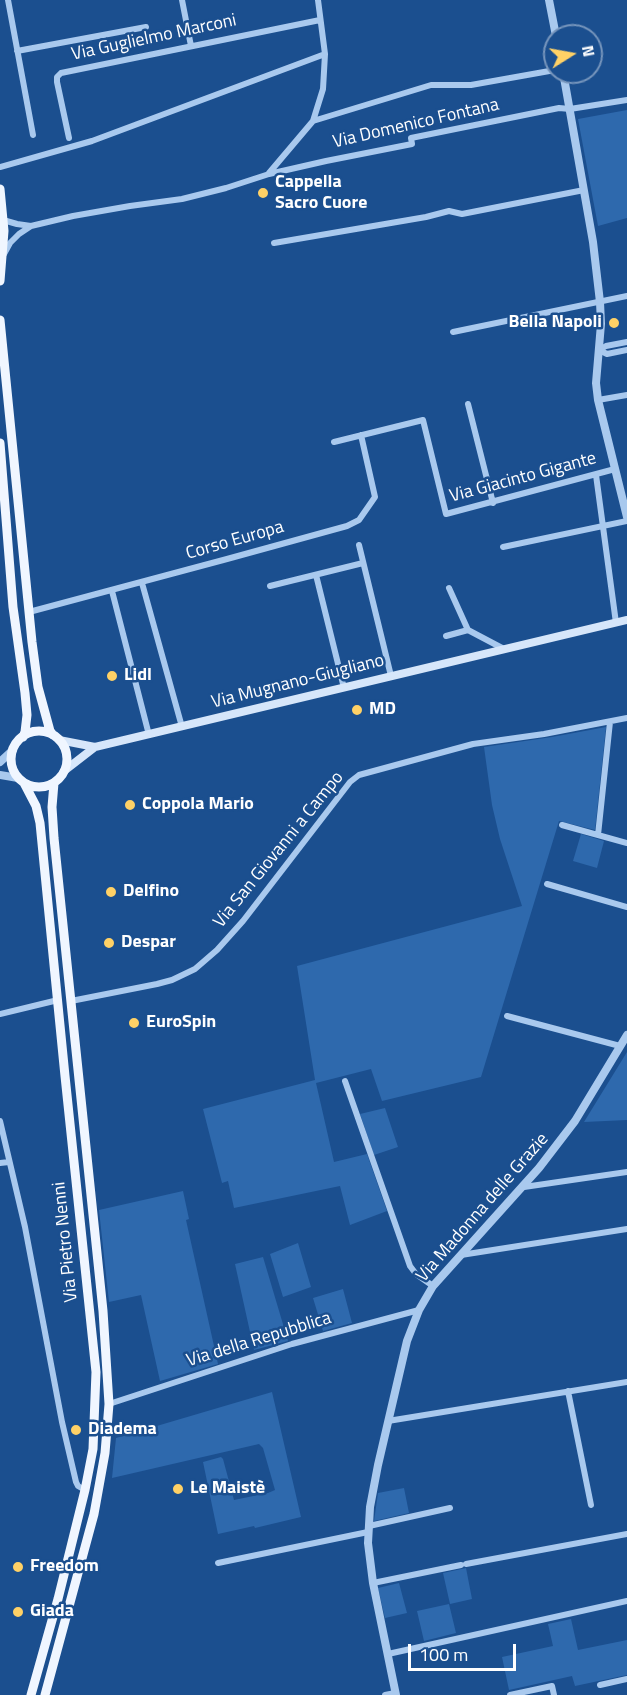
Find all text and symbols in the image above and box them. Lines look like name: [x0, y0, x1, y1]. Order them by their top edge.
street label: Via Guglielmo Marconi: [69, 10, 239, 66]
north arrow: [543, 24, 603, 84]
text: N: [576, 43, 602, 59]
street label: Via Domenico Fontana: [331, 94, 501, 154]
place label: Cappella Sacro Cuore: [275, 172, 367, 214]
marker: Cappella Sacro Cuore: [256, 186, 270, 200]
place label: Bella Napoli: [508, 312, 602, 334]
marker: Bella Napoli: [607, 316, 621, 330]
street label: Via Giacinto Gigante: [447, 448, 599, 508]
street label: Corso Europa: [184, 517, 286, 565]
street label: Via Mugnano-Giugliano: [209, 650, 387, 714]
place label: Lidl: [124, 665, 152, 687]
marker: Lidl: [105, 669, 119, 683]
place label: MD: [369, 699, 396, 721]
marker: MD: [350, 703, 364, 717]
street label: Via San Giovanni a Campo: [209, 768, 349, 932]
place label: Coppola Mario: [142, 794, 254, 816]
marker: Coppola Mario: [123, 798, 137, 812]
place label: Delfino: [123, 881, 179, 903]
marker: Delfino: [104, 885, 118, 899]
place label: Despar: [121, 932, 176, 954]
marker: Despar: [102, 936, 116, 950]
place label: EuroSpin: [146, 1012, 216, 1034]
marker: EuroSpin: [127, 1016, 141, 1030]
street label: Via Madonna delle Grazie: [412, 1129, 554, 1287]
street label: Via Pietro Nenni: [49, 1181, 83, 1303]
street label: Via della Repubblica: [184, 1308, 334, 1372]
place label: Diadema: [88, 1419, 157, 1441]
marker: Diadema: [69, 1423, 83, 1437]
place label: Le Maistè: [190, 1478, 265, 1500]
marker: Le Maistè: [171, 1482, 185, 1496]
place label: Freedom: [30, 1556, 99, 1578]
marker: Freedom: [11, 1560, 25, 1574]
place label: Giada: [30, 1601, 74, 1623]
marker: Giada: [11, 1605, 25, 1619]
scale bar: [411, 1632, 519, 1670]
text: 100 m: [419, 1641, 468, 1668]

